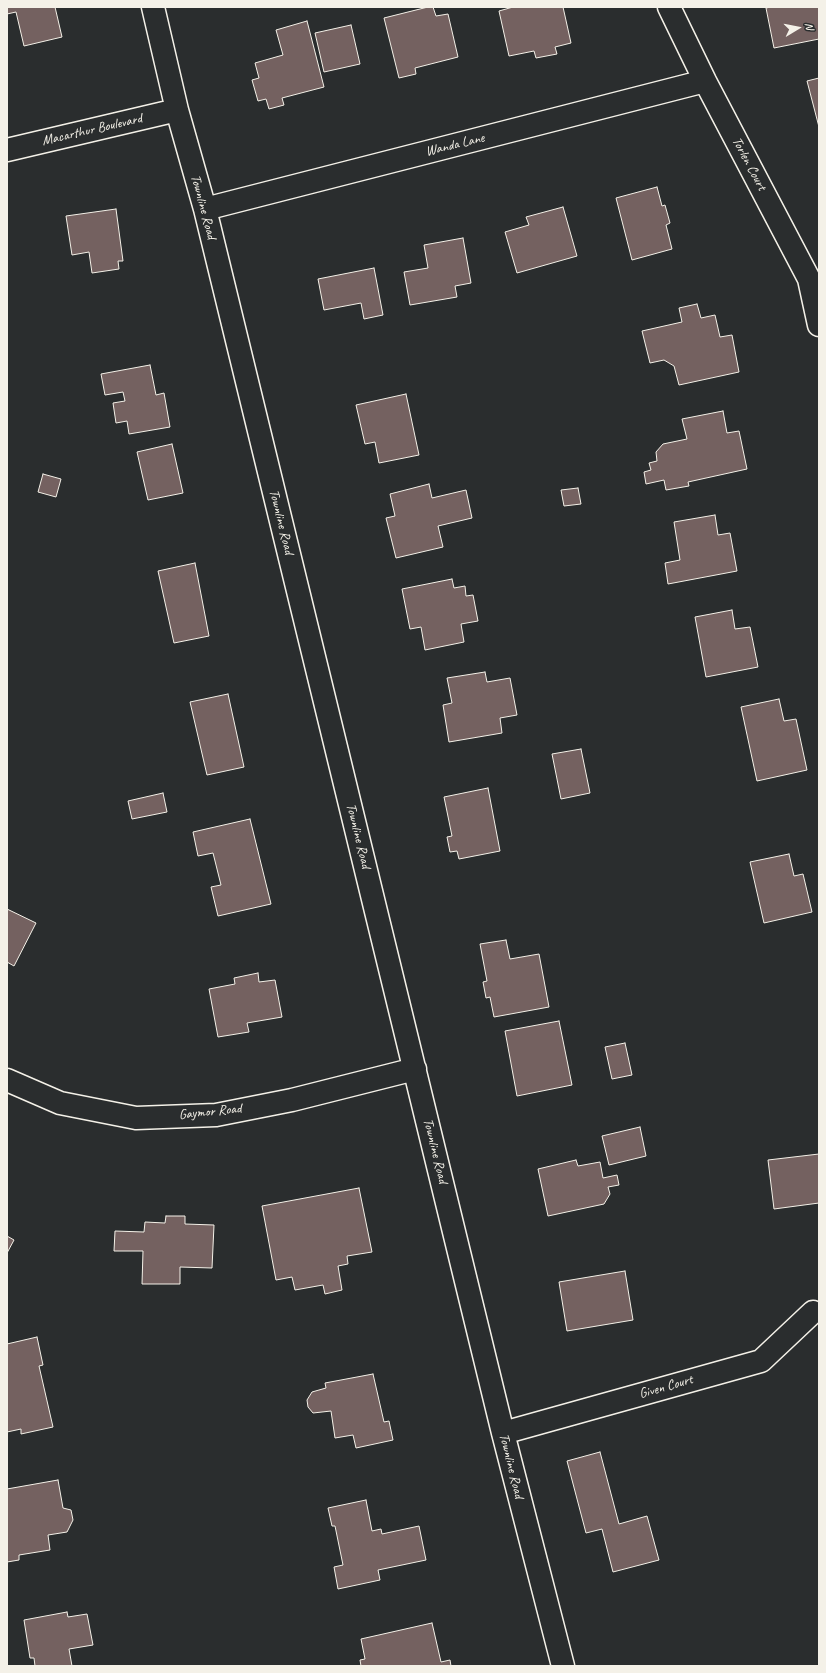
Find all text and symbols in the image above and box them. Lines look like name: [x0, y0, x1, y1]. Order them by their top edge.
north arrow: [778, 8, 818, 48]
text: N: [802, 21, 817, 30]
street label: Macarthur Boulevard: [40, 110, 144, 150]
street label: Wanda Lane: [424, 130, 486, 160]
street label: Torlen Court: [728, 134, 770, 194]
street label: Townline Road: [186, 173, 220, 241]
street label: Townline Road: [265, 488, 297, 556]
street label: Townline Road: [342, 802, 374, 870]
street label: Gaymor Road: [178, 1100, 242, 1124]
street label: Townline Road: [419, 1117, 451, 1185]
street label: Given Court: [637, 1371, 695, 1403]
street label: Townline Road: [495, 1432, 527, 1500]

